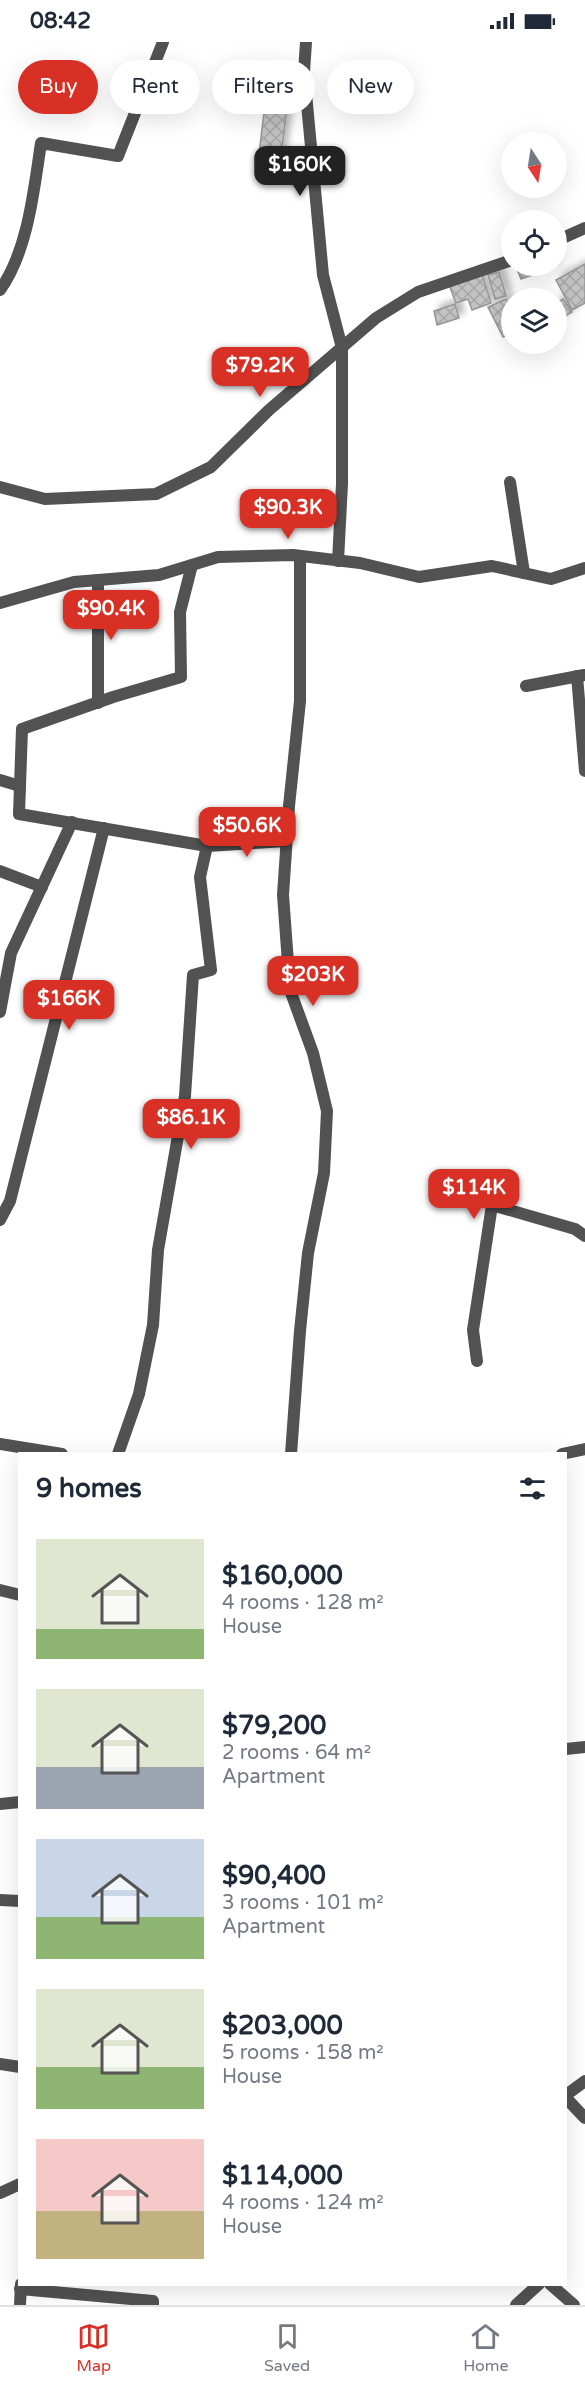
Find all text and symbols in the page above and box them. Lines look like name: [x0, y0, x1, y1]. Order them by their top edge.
text: 08:42: [30, 8, 91, 34]
chip: Buy: [18, 60, 98, 114]
chip: Rent: [110, 60, 200, 114]
chip: Filters: [212, 60, 315, 114]
chip: New: [327, 60, 414, 114]
north arrow: [501, 132, 567, 198]
map controls: [501, 132, 567, 354]
pin: $160K: [258, 146, 342, 197]
text: $160K: [268, 153, 332, 177]
button: locate: [501, 210, 567, 276]
button: layers: [501, 288, 567, 354]
pin: $79.2K: [211, 347, 309, 398]
text: $79.2K: [226, 354, 294, 378]
pin: $90.3K: [239, 489, 337, 540]
text: $90.3K: [254, 496, 322, 520]
pin: $90.4K: [62, 590, 160, 641]
text: $90.4K: [77, 597, 145, 621]
pin: $50.6K: [198, 807, 296, 858]
text: $50.6K: [213, 814, 281, 838]
pin: $203K: [271, 956, 355, 1007]
text: $203K: [281, 963, 345, 987]
pin: $166K: [27, 980, 111, 1031]
text: $166K: [37, 987, 101, 1011]
pin: $86.1K: [142, 1099, 240, 1150]
text: $86.1K: [157, 1106, 225, 1130]
pin: $114K: [432, 1169, 516, 1220]
text: $114K: [442, 1176, 506, 1200]
icon: filters: [516, 1472, 549, 1505]
text: 9 homes: [36, 1473, 142, 1504]
text: $160,000: [222, 1560, 343, 1591]
icon: home: [84, 1563, 156, 1635]
text: 4 rooms · 128 m²: [222, 1591, 384, 1615]
text: House: [222, 1615, 282, 1639]
text: $79,200: [222, 1710, 326, 1741]
icon: home: [84, 1713, 156, 1785]
text: 2 rooms · 64 m²: [222, 1741, 371, 1765]
text: Apartment: [222, 1765, 325, 1789]
text: $90,400: [222, 1860, 326, 1891]
icon: home: [84, 1863, 156, 1935]
text: 3 rooms · 101 m²: [222, 1891, 384, 1915]
text: Apartment: [222, 1915, 325, 1939]
text: $203,000: [222, 2010, 343, 2041]
icon: home: [84, 2013, 156, 2085]
text: 5 rooms · 158 m²: [222, 2041, 384, 2065]
text: House: [222, 2065, 282, 2089]
text: $114,000: [222, 2160, 343, 2191]
icon: home: [84, 2163, 156, 2235]
text: 4 rooms · 124 m²: [222, 2191, 384, 2215]
text: House: [222, 2215, 282, 2239]
tab: Map: [76, 2320, 111, 2376]
tab: Saved: [264, 2320, 310, 2376]
tab: Home: [463, 2320, 508, 2376]

